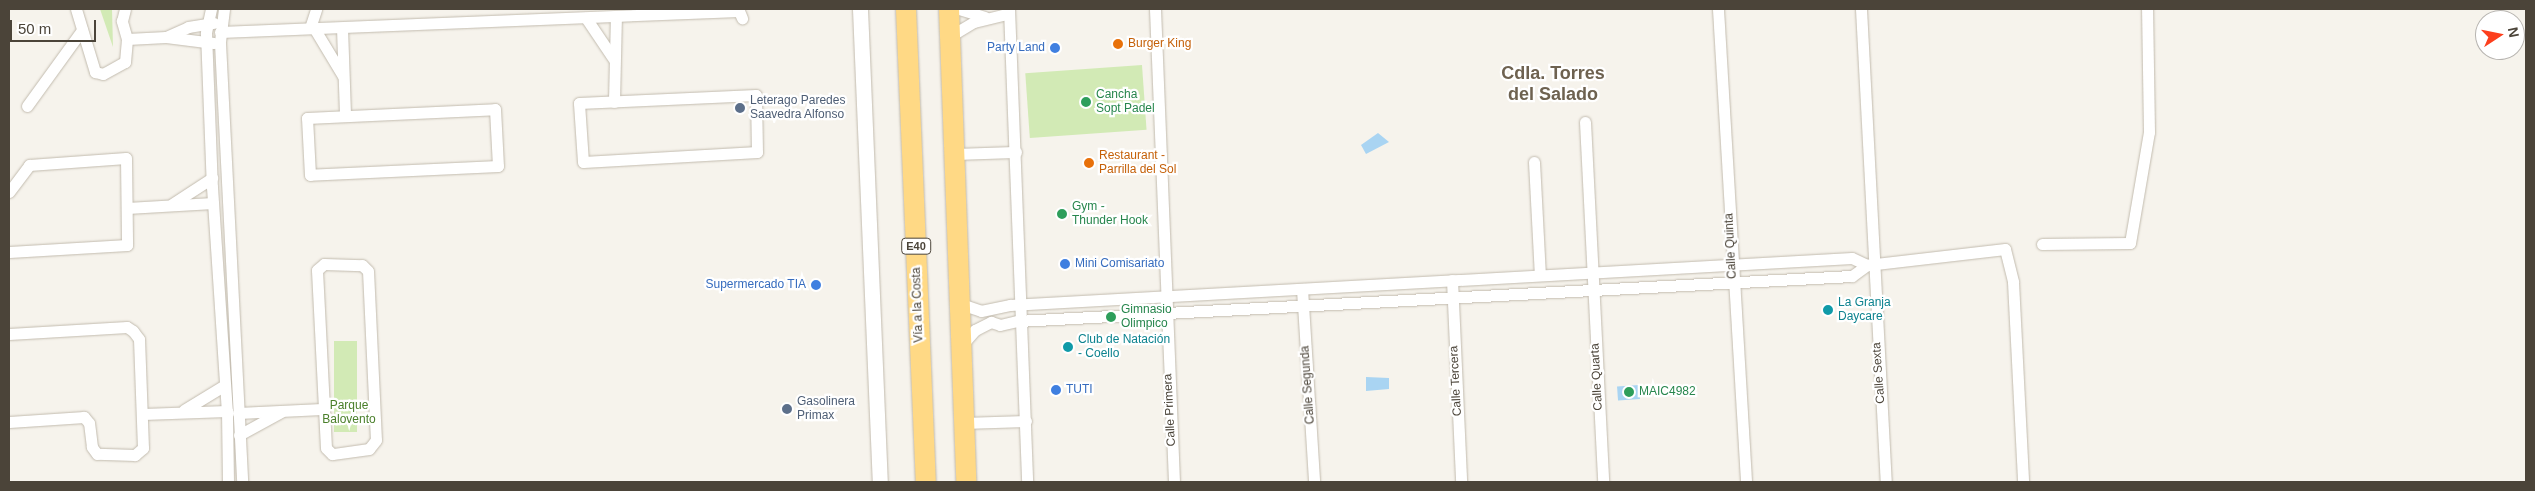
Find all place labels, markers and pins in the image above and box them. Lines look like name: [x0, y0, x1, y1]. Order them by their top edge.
place label: Burger King: [1128, 37, 1191, 51]
marker: Burger King: [1112, 38, 1124, 50]
place label: Party Land: [987, 41, 1045, 55]
marker: Party Land: [1049, 42, 1061, 54]
place label: Cancha Sopt Padel: [1096, 88, 1155, 116]
place label: Leterago Paredes Saavedra Alfonso: [750, 94, 845, 122]
marker: Cancha Sopt Padel: [1080, 96, 1092, 108]
marker: Leterago Paredes Saavedra Alfonso: [734, 102, 746, 114]
place label: Restaurant - Parrilla del Sol: [1099, 149, 1176, 177]
marker: Restaurant - Parrilla del Sol: [1083, 157, 1095, 169]
place label: Gym - Thunder Hook: [1072, 200, 1148, 228]
marker: Gym - Thunder Hook: [1056, 208, 1068, 220]
place label: Mini Comisariato: [1075, 257, 1164, 271]
marker: Mini Comisariato: [1059, 258, 1071, 270]
place label: Supermercado TIA: [705, 278, 806, 292]
marker: Supermercado TIA: [810, 279, 822, 291]
place label: La Granja Daycare: [1838, 296, 1891, 324]
place label: Gimnasio Olimpico: [1121, 303, 1172, 331]
marker: La Granja Daycare: [1822, 304, 1834, 316]
marker: Gimnasio Olimpico: [1105, 311, 1117, 323]
place label: Club de Natación - Coello: [1078, 333, 1170, 361]
marker: Club de Natación - Coello: [1062, 341, 1074, 353]
place label: TUTI: [1066, 383, 1093, 397]
marker: TUTI: [1050, 384, 1062, 396]
place label: MAIC4982: [1639, 385, 1696, 399]
marker: MAIC4982: [1623, 386, 1635, 398]
place label: Gasolinera Primax: [797, 395, 855, 423]
marker: Gasolinera Primax: [781, 403, 793, 415]

